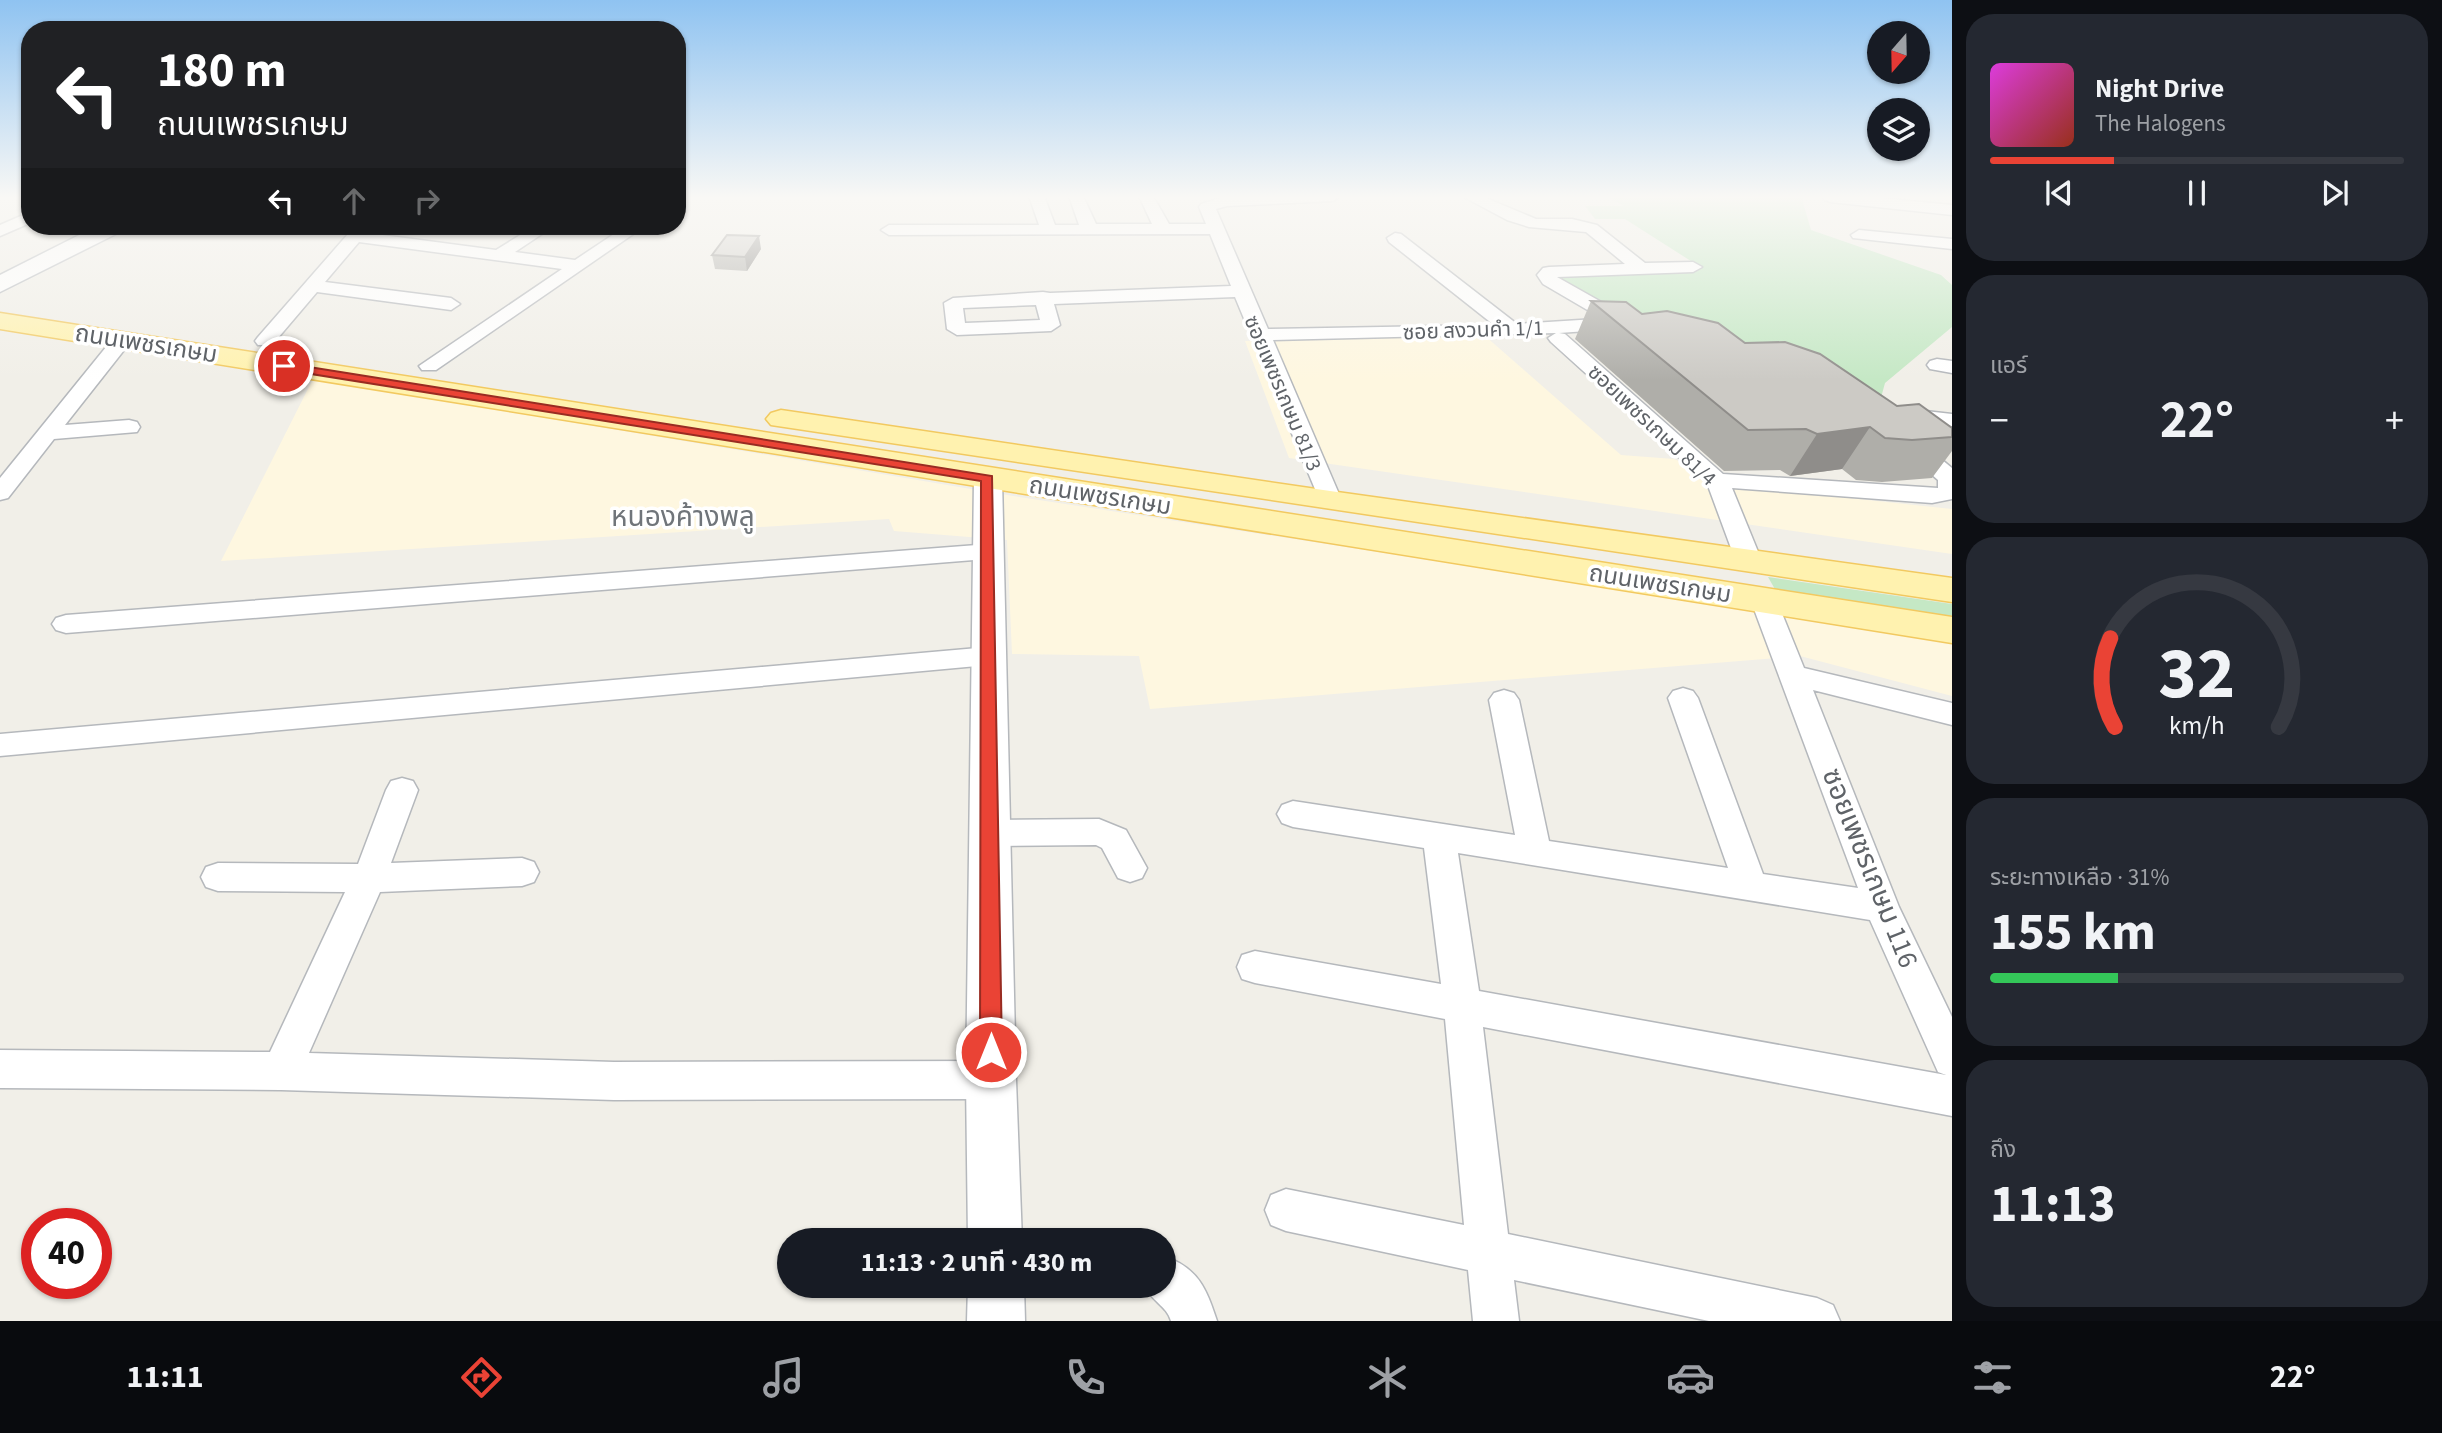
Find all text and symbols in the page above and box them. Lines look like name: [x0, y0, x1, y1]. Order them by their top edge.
north arrow: [1867, 21, 1930, 84]
map controls: [1867, 21, 1930, 161]
text: 180 m: [157, 36, 286, 106]
icon: left: [42, 49, 133, 140]
text: Night Drive: [2095, 70, 2224, 107]
button: layers: [1867, 98, 1930, 161]
text: ถนนเพชรเกษม: [157, 102, 349, 148]
text: The Halogens: [2095, 107, 2226, 140]
icon: previous: [2040, 174, 2078, 212]
icon: pause: [2178, 174, 2216, 212]
icon: next: [2316, 174, 2354, 212]
icon: left: [262, 182, 300, 220]
icon: ahead: [335, 182, 373, 220]
icon: right: [408, 182, 446, 220]
street label: ซอยเพชรเกษม 81/3: [1237, 311, 1329, 475]
street label: ซอย สงวนคำ 1/1: [1402, 313, 1544, 347]
street label: ถนนเพชรเกษม: [72, 315, 220, 373]
pin: [254, 336, 314, 396]
icon: arrive: [265, 347, 303, 385]
text: แอร์: [1990, 349, 2027, 382]
street label: ซอยเพชรเกษม 81/4: [1581, 357, 1723, 493]
text: 22°: [2160, 384, 2234, 458]
text: −: [1990, 394, 2009, 448]
text: +: [2385, 394, 2404, 448]
street label: ถนนเพชรเกษม: [1026, 467, 1174, 525]
district label: หนองค้างพลู: [611, 497, 755, 537]
street label: ถนนเพชรเกษม: [1586, 555, 1734, 613]
text: 32: [2159, 622, 2235, 726]
text: km/h: [2169, 707, 2225, 743]
street label: ซอยเพชรเกษม 116: [1812, 762, 1928, 974]
text: ระยะทางเหลือ · 31%: [1990, 861, 2170, 894]
text: 155 km: [1990, 896, 2156, 970]
position arrow: [954, 1015, 1028, 1089]
text: ถึง: [1990, 1133, 2016, 1166]
text: 11:13: [1990, 1168, 2115, 1242]
speed limit sign: 40: [21, 1208, 112, 1299]
text: 11:13 · 2 นาที · 430 m: [861, 1244, 1092, 1281]
icon: directions: [457, 1353, 506, 1402]
icon: music: [759, 1353, 808, 1402]
icon: phone: [1061, 1353, 1110, 1402]
icon: climate: [1363, 1353, 1412, 1402]
icon: car: [1666, 1353, 1715, 1402]
icon: filters: [1968, 1353, 2017, 1402]
text: 11:11: [127, 1354, 204, 1400]
text: 22°: [2270, 1354, 2315, 1400]

